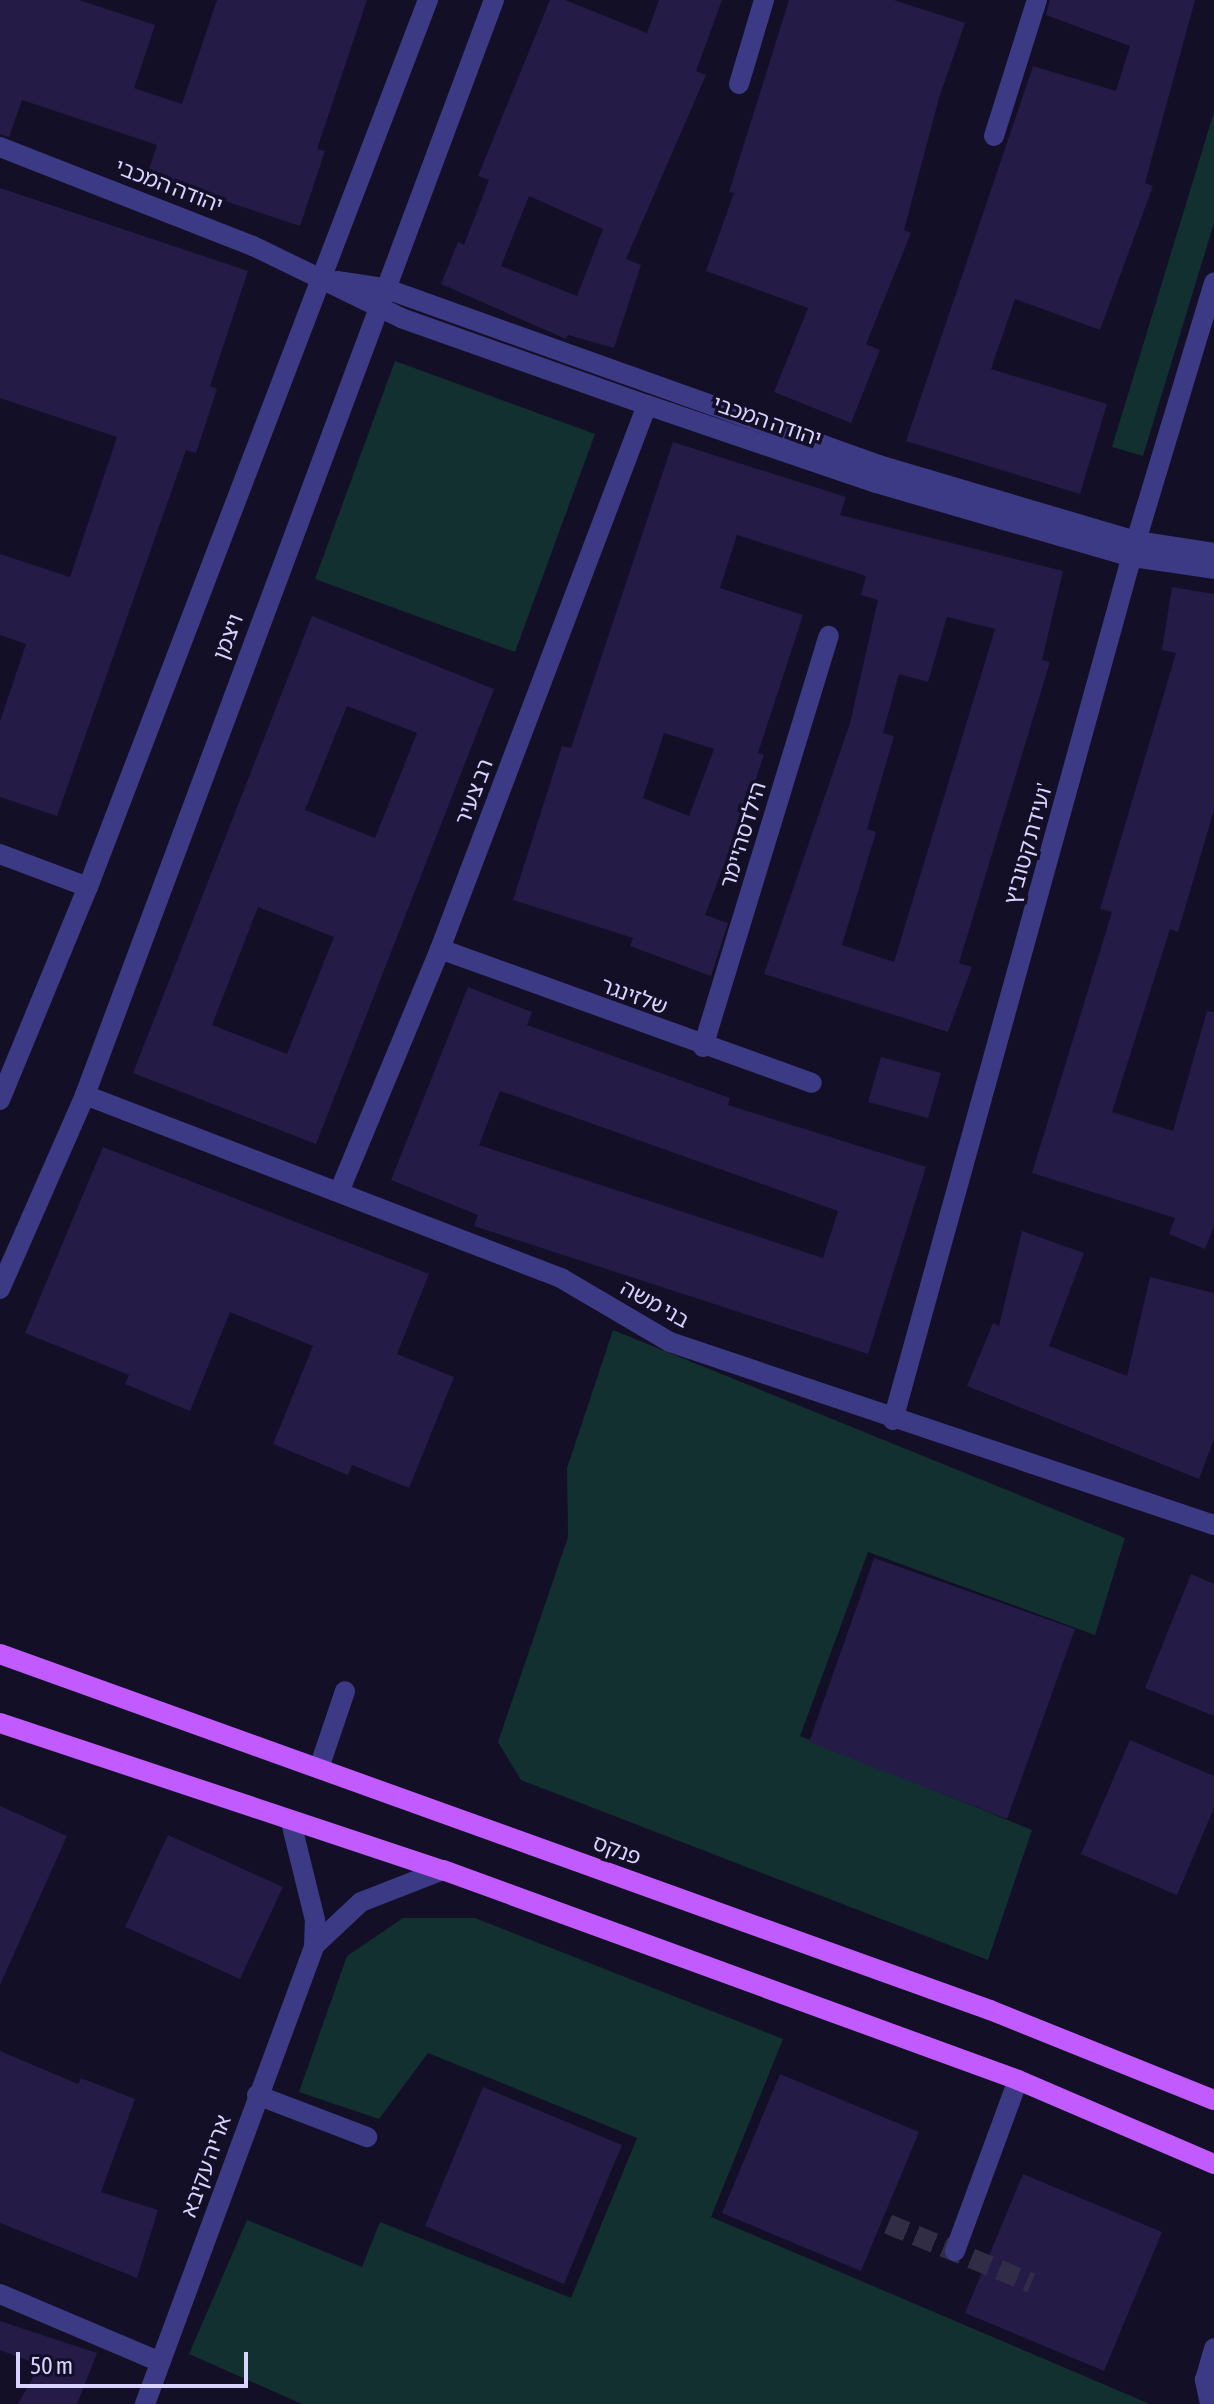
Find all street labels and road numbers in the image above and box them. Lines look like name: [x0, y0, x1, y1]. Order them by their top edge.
street label: יהודה המכבי: [112, 153, 226, 219]
street label: יהודה המכבי: [709, 390, 825, 452]
street label: ויצמן: [207, 610, 249, 664]
street label: רב צעיר: [449, 755, 499, 829]
street label: הילדסהיימר: [714, 779, 772, 891]
street label: ועידת קטוביץ': [998, 780, 1058, 908]
street label: שלזינגר: [597, 972, 671, 1020]
street label: בני משה: [616, 1274, 694, 1334]
street label: פנקס: [589, 1829, 645, 1871]
street label: אריה עקיבא: [175, 2111, 237, 2221]

